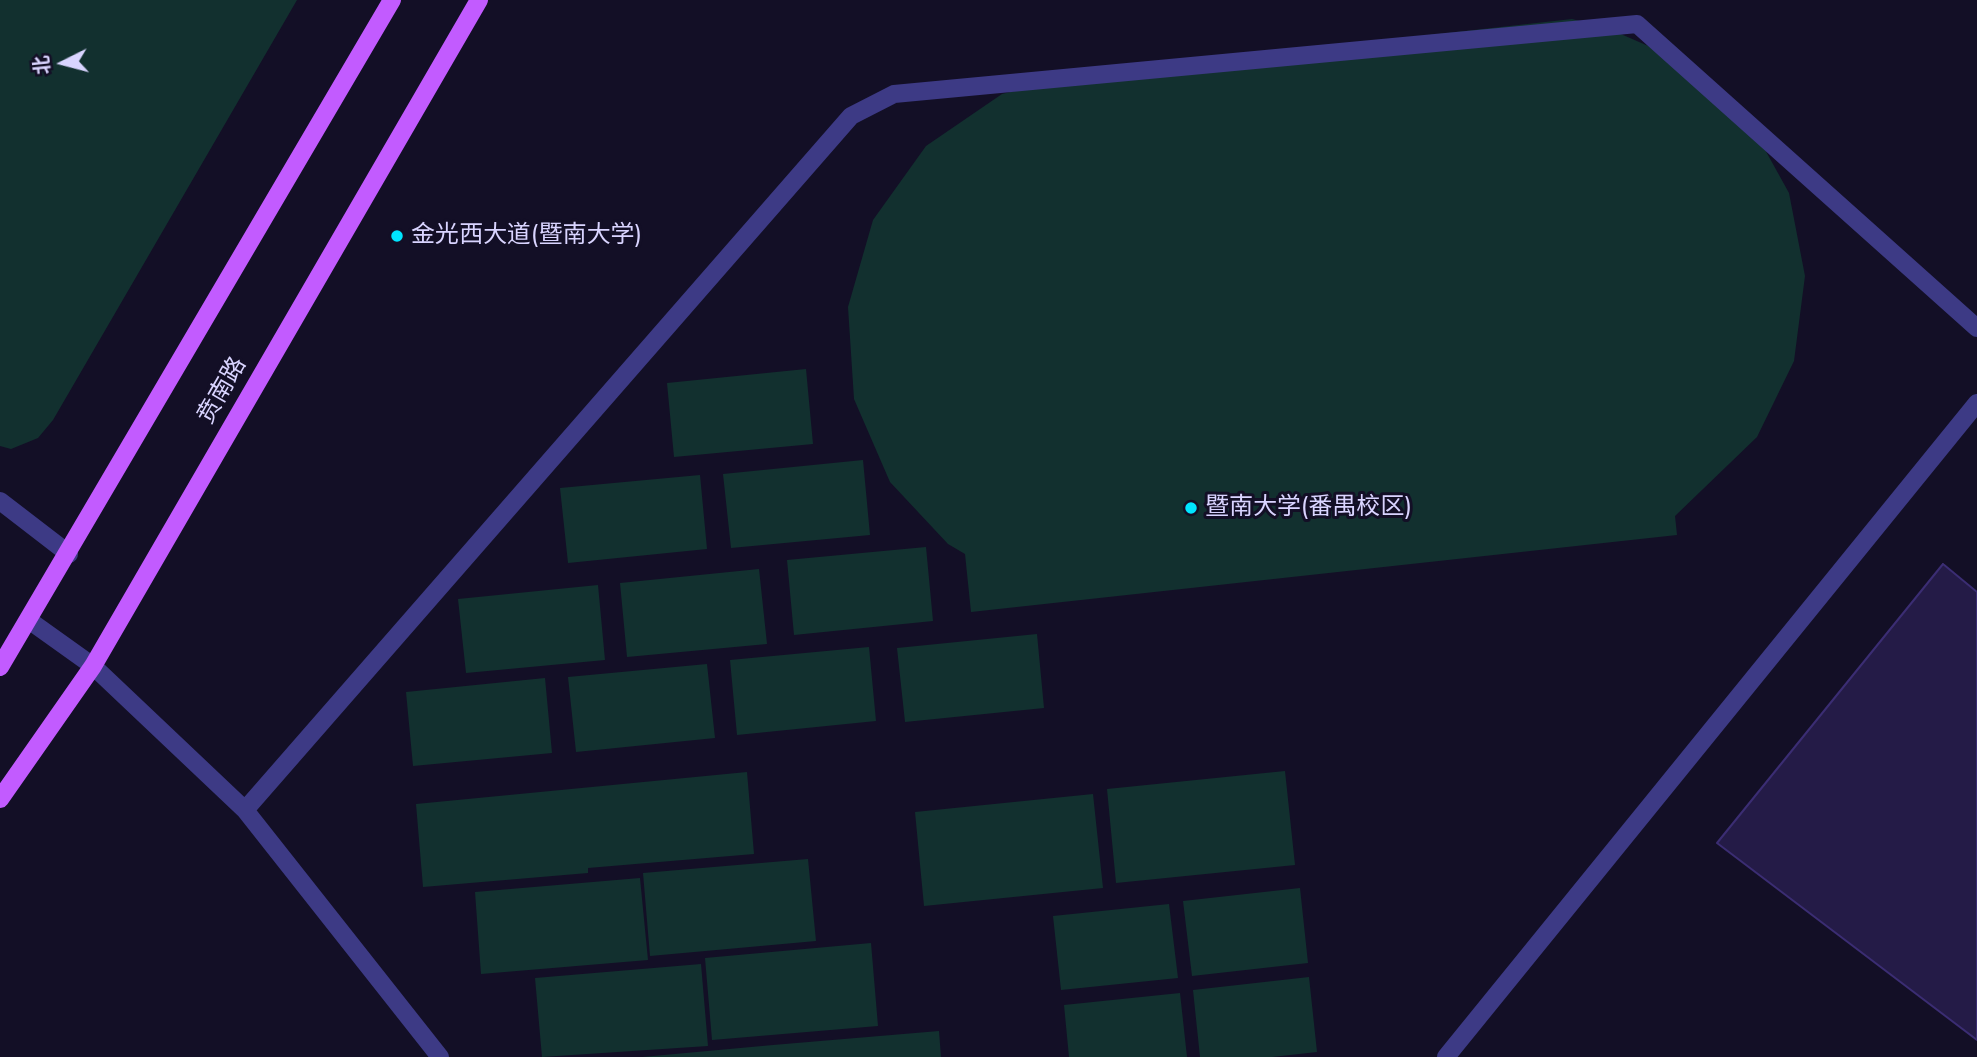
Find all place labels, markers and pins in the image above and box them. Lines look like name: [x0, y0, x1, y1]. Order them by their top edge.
place label: 金光西大道(暨南大学): [411, 222, 642, 250]
marker: 金光西大道(暨南大学): [389, 228, 405, 244]
place label: 暨南大学(番禺校区): [1205, 494, 1412, 522]
marker: 暨南大学(番禺校区): [1183, 500, 1199, 516]

